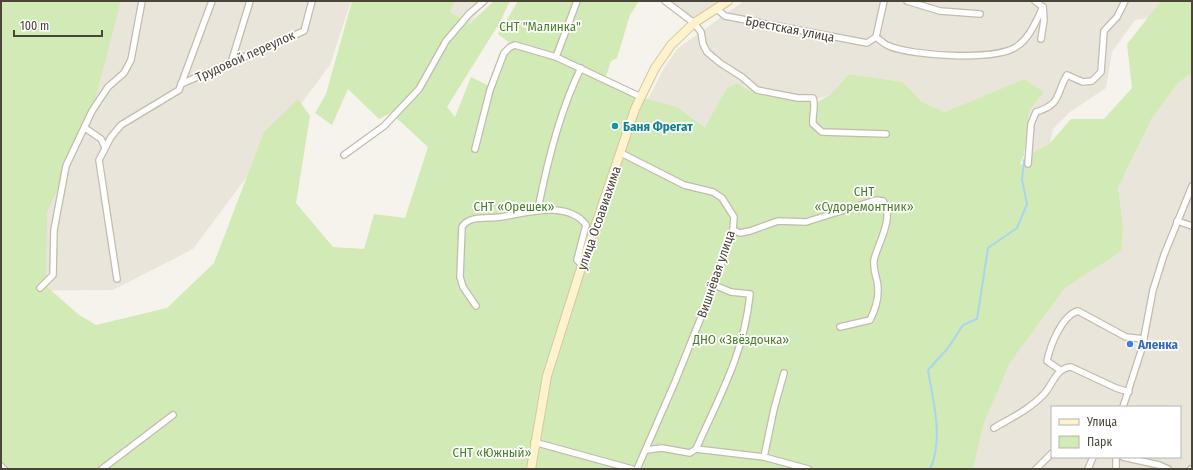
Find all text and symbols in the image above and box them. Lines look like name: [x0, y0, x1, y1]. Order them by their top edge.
scale bar: [14, 12, 102, 38]
street label: Брестская улица: [744, 13, 836, 45]
text: 100 m: [20, 19, 49, 33]
park label: СНТ "Малинка": [499, 19, 581, 34]
street label: Трудовой переулок: [193, 27, 297, 85]
place label: Баня Фрегат: [623, 119, 693, 134]
marker: Баня Фрегат: [610, 121, 620, 131]
street label: улица Осоавиахима: [574, 164, 624, 272]
park label: СНТ «Судоремонтник»: [814, 184, 914, 214]
park label: СНТ «Орешек»: [474, 199, 554, 214]
street label: Вишнёвая улица: [694, 228, 738, 320]
park label: ДНО «Звёздочка»: [692, 332, 789, 347]
place label: Аленка: [1137, 337, 1179, 352]
marker: Аленка: [1125, 339, 1135, 349]
legend: [1051, 406, 1181, 458]
text: Улица: [1086, 415, 1117, 429]
text: Парк: [1087, 435, 1113, 449]
park label: СНТ «Южный»: [453, 445, 531, 460]

